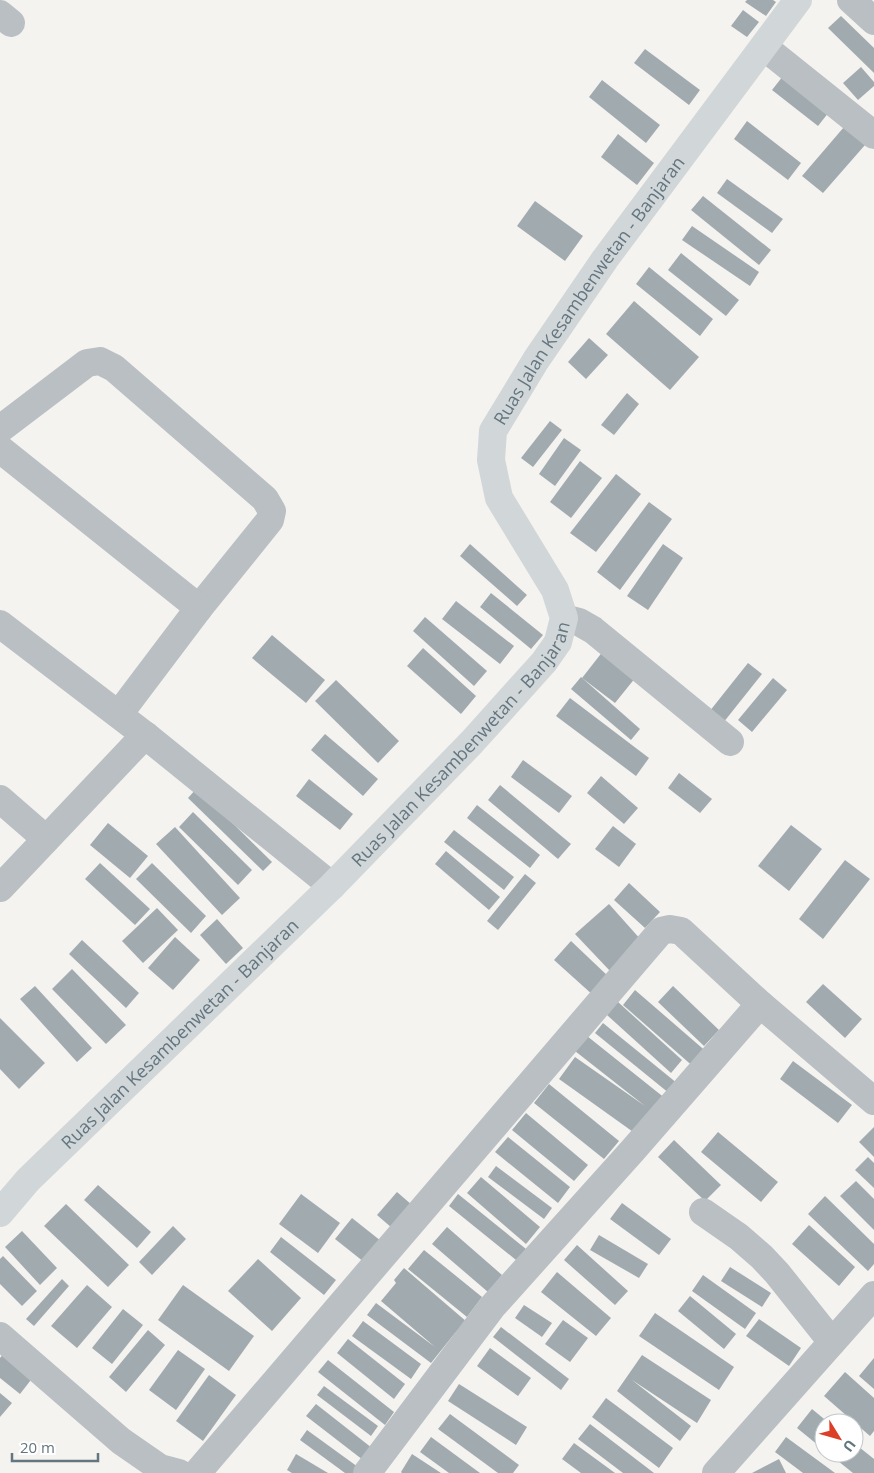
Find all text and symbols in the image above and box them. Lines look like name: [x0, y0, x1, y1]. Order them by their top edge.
street label: Ruas Jalan Kesambenwetan - Banjaran: [488, 151, 690, 429]
street label: Ruas Jalan Kesambenwetan - Banjaran: [346, 619, 575, 871]
street label: Ruas Jalan Kesambenwetan - Banjaran: [56, 913, 303, 1154]
north arrow: [814, 1413, 864, 1463]
scale bar: [12, 1430, 99, 1462]
text: U: [839, 1436, 861, 1456]
text: 20 m: [20, 1437, 55, 1457]

